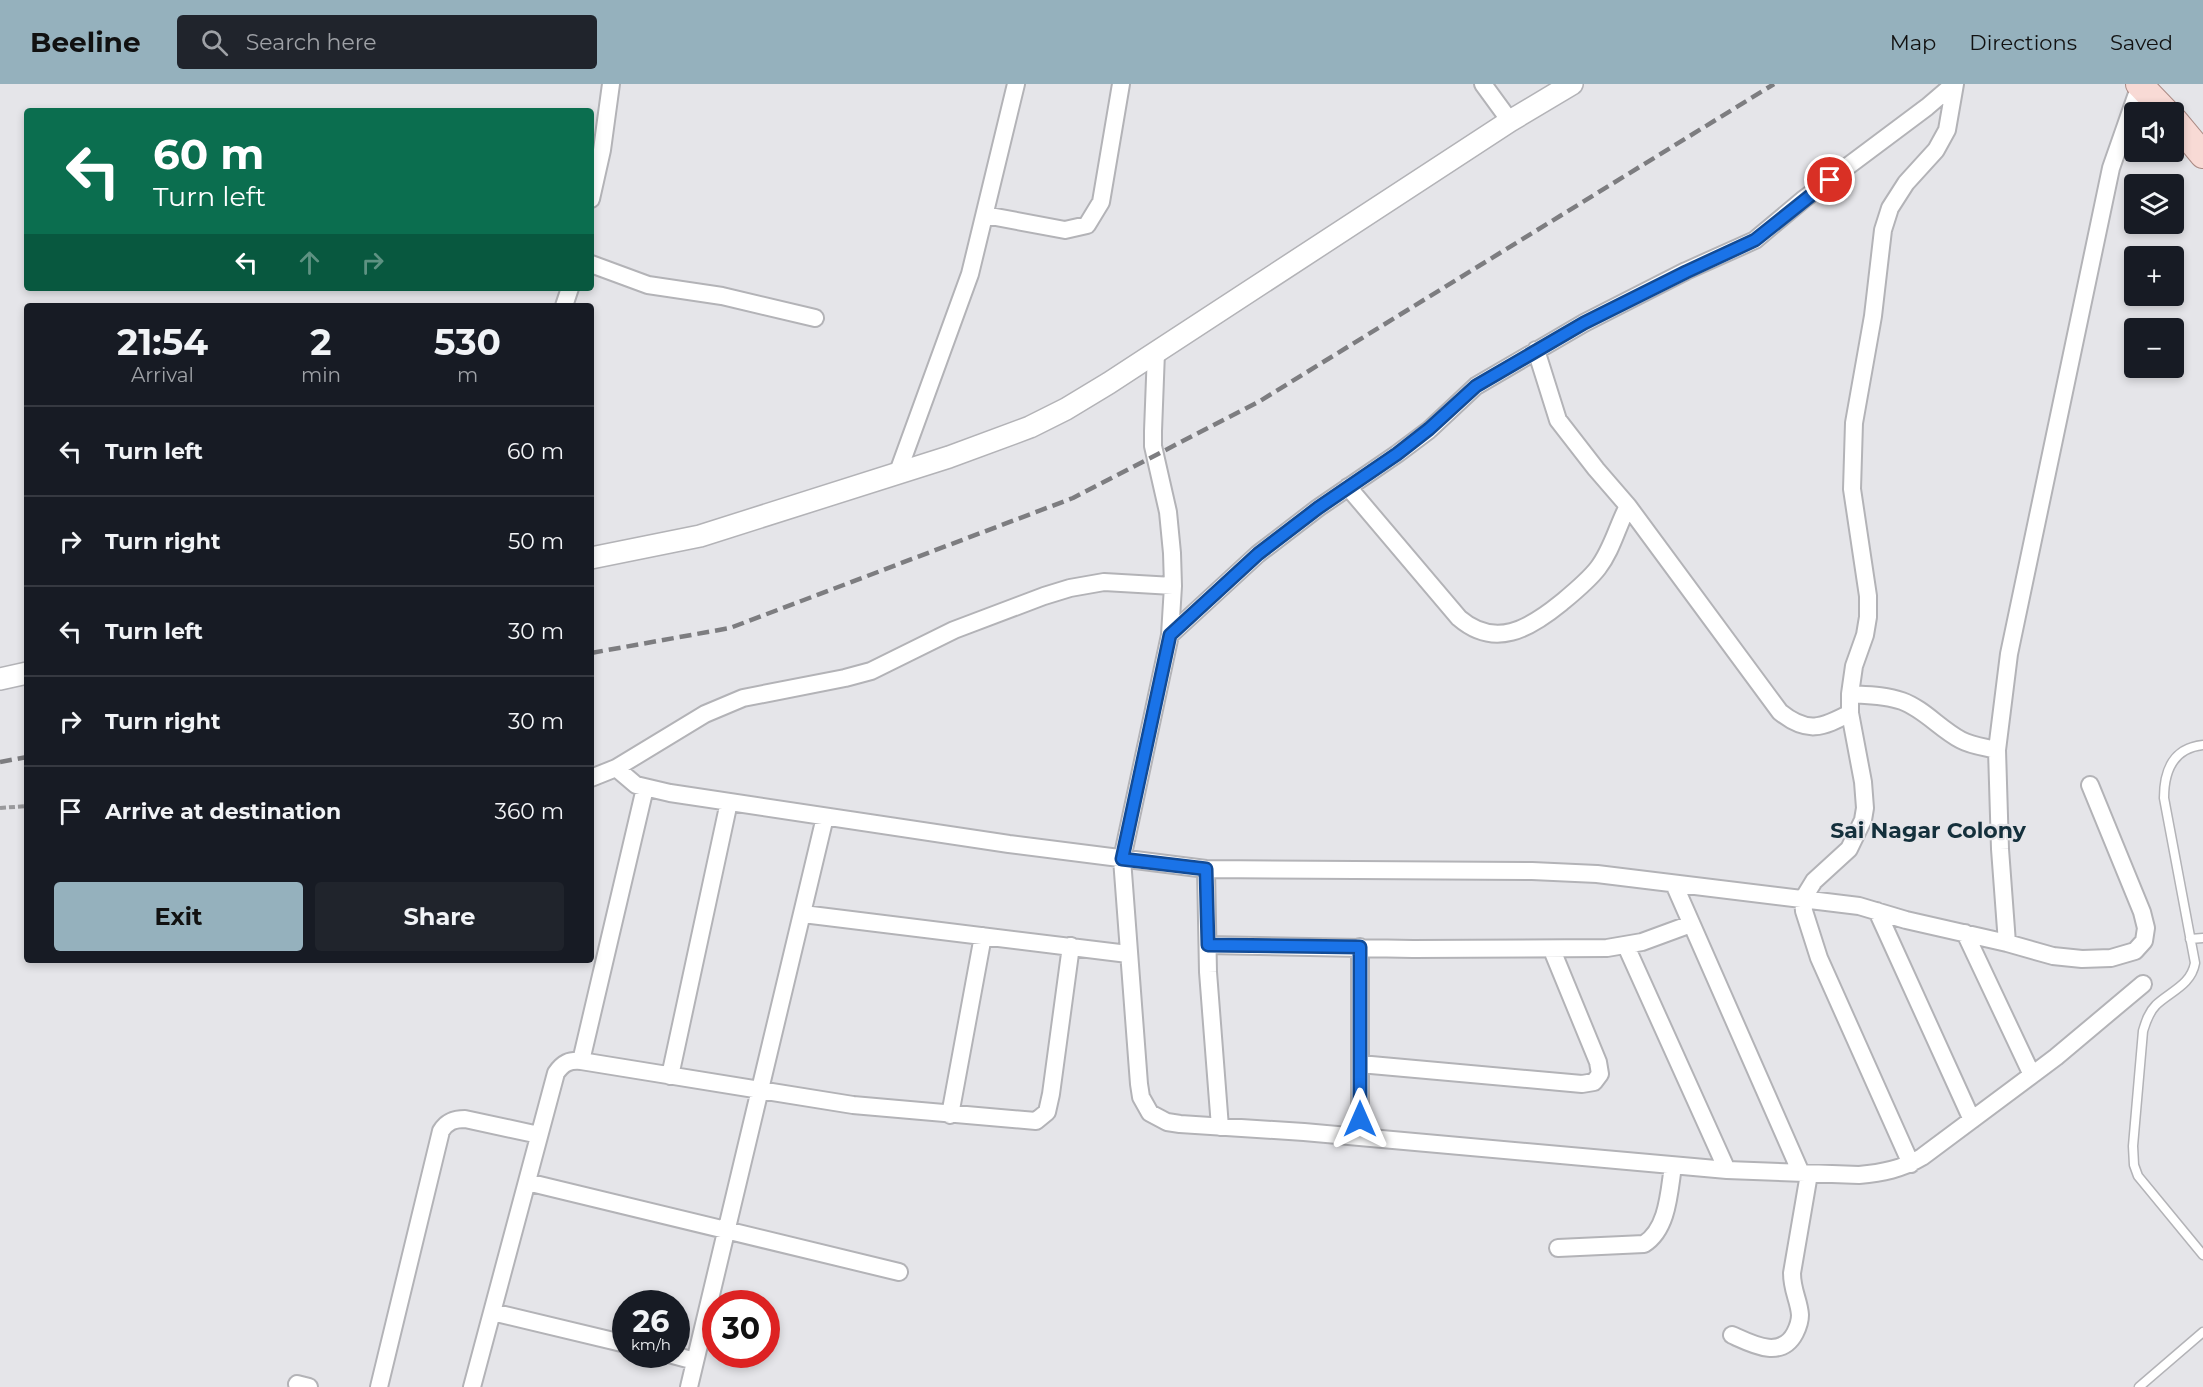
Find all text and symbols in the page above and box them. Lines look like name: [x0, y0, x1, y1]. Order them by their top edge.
search box: [177, 15, 597, 69]
text: Beeline: [30, 25, 141, 59]
icon: search: [198, 26, 231, 59]
text: Search here: [246, 29, 377, 56]
text: Map: [1890, 30, 1936, 55]
text: Directions: [1969, 30, 2077, 55]
text: Saved: [2110, 30, 2173, 55]
map controls: [2124, 102, 2184, 378]
button: sound: [2124, 102, 2184, 162]
text: 60 m: [153, 128, 264, 180]
icon: left: [54, 132, 132, 210]
pin: [1804, 154, 1855, 205]
icon: arrive: [1813, 163, 1846, 196]
button: layers: [2124, 174, 2184, 234]
text: Turn left: [153, 180, 266, 213]
icon: left: [230, 246, 263, 279]
icon: ahead: [293, 246, 326, 279]
icon: right: [356, 246, 389, 279]
button: +: [2124, 246, 2184, 306]
button: −: [2124, 318, 2184, 378]
text: 21:54: [117, 320, 208, 364]
text: 2: [310, 320, 332, 364]
text: 530: [434, 320, 501, 364]
text: Arrival: [131, 363, 194, 387]
text: min: [301, 363, 341, 387]
text: m: [457, 363, 478, 387]
icon: left: [54, 435, 87, 468]
text: Turn left: [105, 438, 203, 465]
text: 60 m: [507, 438, 564, 465]
icon: right: [54, 525, 87, 558]
text: Turn right: [105, 528, 220, 555]
text: 50 m: [508, 528, 564, 555]
icon: left: [54, 615, 87, 648]
text: Turn left: [105, 618, 203, 645]
text: 30 m: [508, 618, 564, 645]
icon: right: [54, 705, 87, 738]
text: Turn right: [105, 708, 220, 735]
text: 30 m: [508, 708, 564, 735]
icon: arrive: [54, 795, 87, 828]
text: Arrive at destination: [105, 798, 341, 825]
text: 360 m: [495, 798, 564, 825]
district label: Sai Nagar Colony: [1830, 817, 2027, 844]
button: Exit: [54, 882, 303, 951]
button: Share: [315, 882, 564, 951]
position arrow: [1328, 1087, 1392, 1151]
speed limit sign: 30: [702, 1290, 780, 1368]
text: 26: [633, 1303, 669, 1340]
text: km/h: [631, 1335, 671, 1354]

